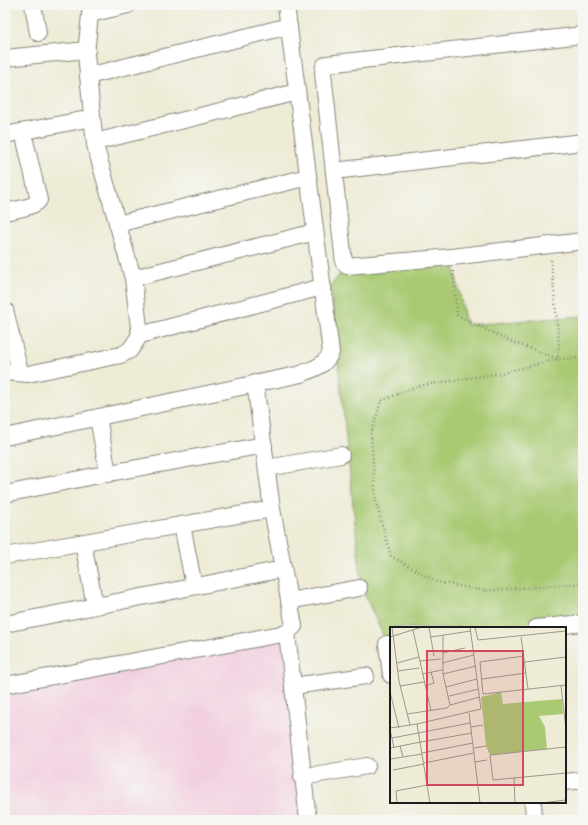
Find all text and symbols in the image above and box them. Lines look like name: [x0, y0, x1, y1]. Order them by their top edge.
inset map: [390, 627, 566, 803]

